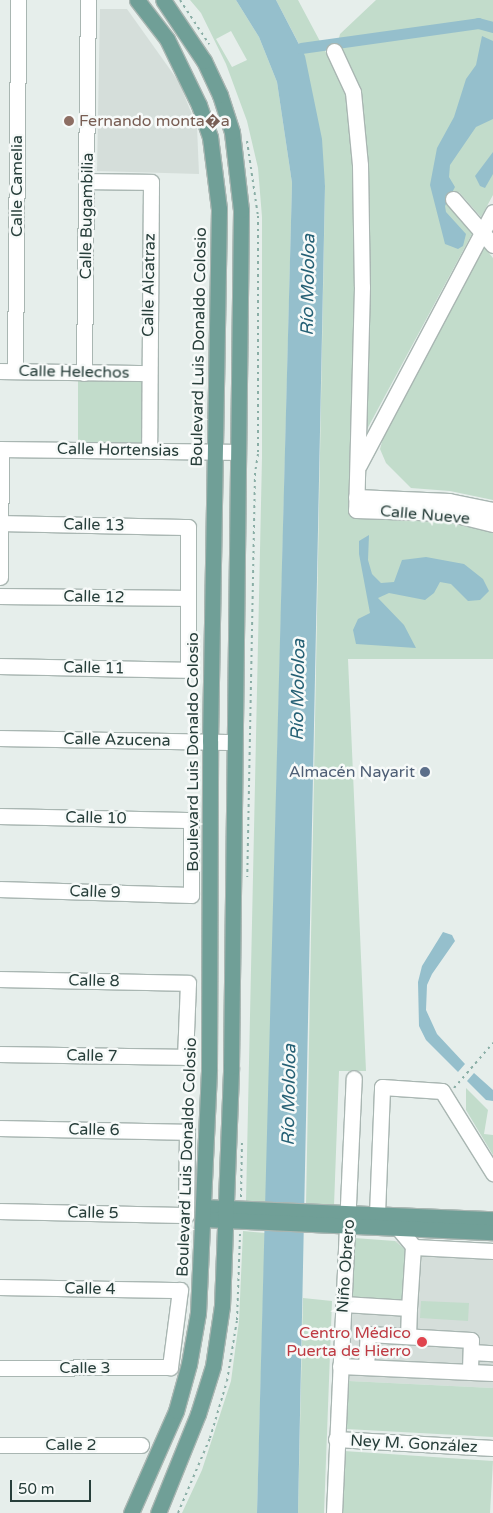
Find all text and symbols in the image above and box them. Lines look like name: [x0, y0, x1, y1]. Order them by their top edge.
place label: Fernando monta�a: [79, 111, 230, 131]
marker: Fernando monta�a: [63, 115, 75, 127]
street label: Calle Camelia: [7, 135, 27, 237]
street label: Calle Bugambilia: [76, 152, 98, 280]
street label: Boulevard Luis Donaldo Colosio: [187, 227, 211, 467]
street label: Calle Alcatraz: [138, 233, 160, 337]
water label: Río Mololoa: [296, 234, 320, 336]
street label: Calle Helechos: [18, 361, 130, 383]
street label: Calle Hortensias: [57, 439, 179, 461]
street label: Calle Nueve: [379, 502, 471, 528]
street label: Calle 13: [63, 515, 125, 535]
street label: Calle 12: [63, 587, 125, 607]
street label: Boulevard Luis Donaldo Colosio: [183, 632, 203, 872]
water label: Río Mololoa: [286, 639, 310, 741]
street label: Calle 11: [63, 658, 125, 678]
street label: Calle Azucena: [63, 729, 171, 751]
place label: Almacén Nayarit: [289, 762, 415, 782]
marker: Almacén Nayarit: [419, 766, 431, 778]
street label: Calle 10: [65, 808, 127, 828]
street label: Calle 9: [69, 882, 121, 902]
street label: Calle 8: [68, 971, 120, 991]
street label: Boulevard Luis Donaldo Colosio: [173, 1037, 201, 1277]
water label: Río Mololoa: [277, 1044, 301, 1146]
street label: Calle 7: [66, 1046, 118, 1066]
street label: Calle 6: [68, 1120, 120, 1140]
street label: Calle 5: [67, 1203, 119, 1223]
street label: Niño Obrero: [333, 1219, 359, 1313]
street label: Calle 4: [64, 1279, 116, 1299]
place label: Centro Médico Puerta de Hierro: [286, 1323, 411, 1361]
marker: Centro Médico Puerta de Hierro: [415, 1335, 429, 1349]
street label: Calle 3: [59, 1358, 111, 1378]
street label: Ney M. González: [350, 1431, 478, 1457]
street label: Calle 2: [45, 1435, 97, 1455]
scale bar: [12, 1470, 94, 1502]
text: 50 m: [18, 1480, 55, 1498]

